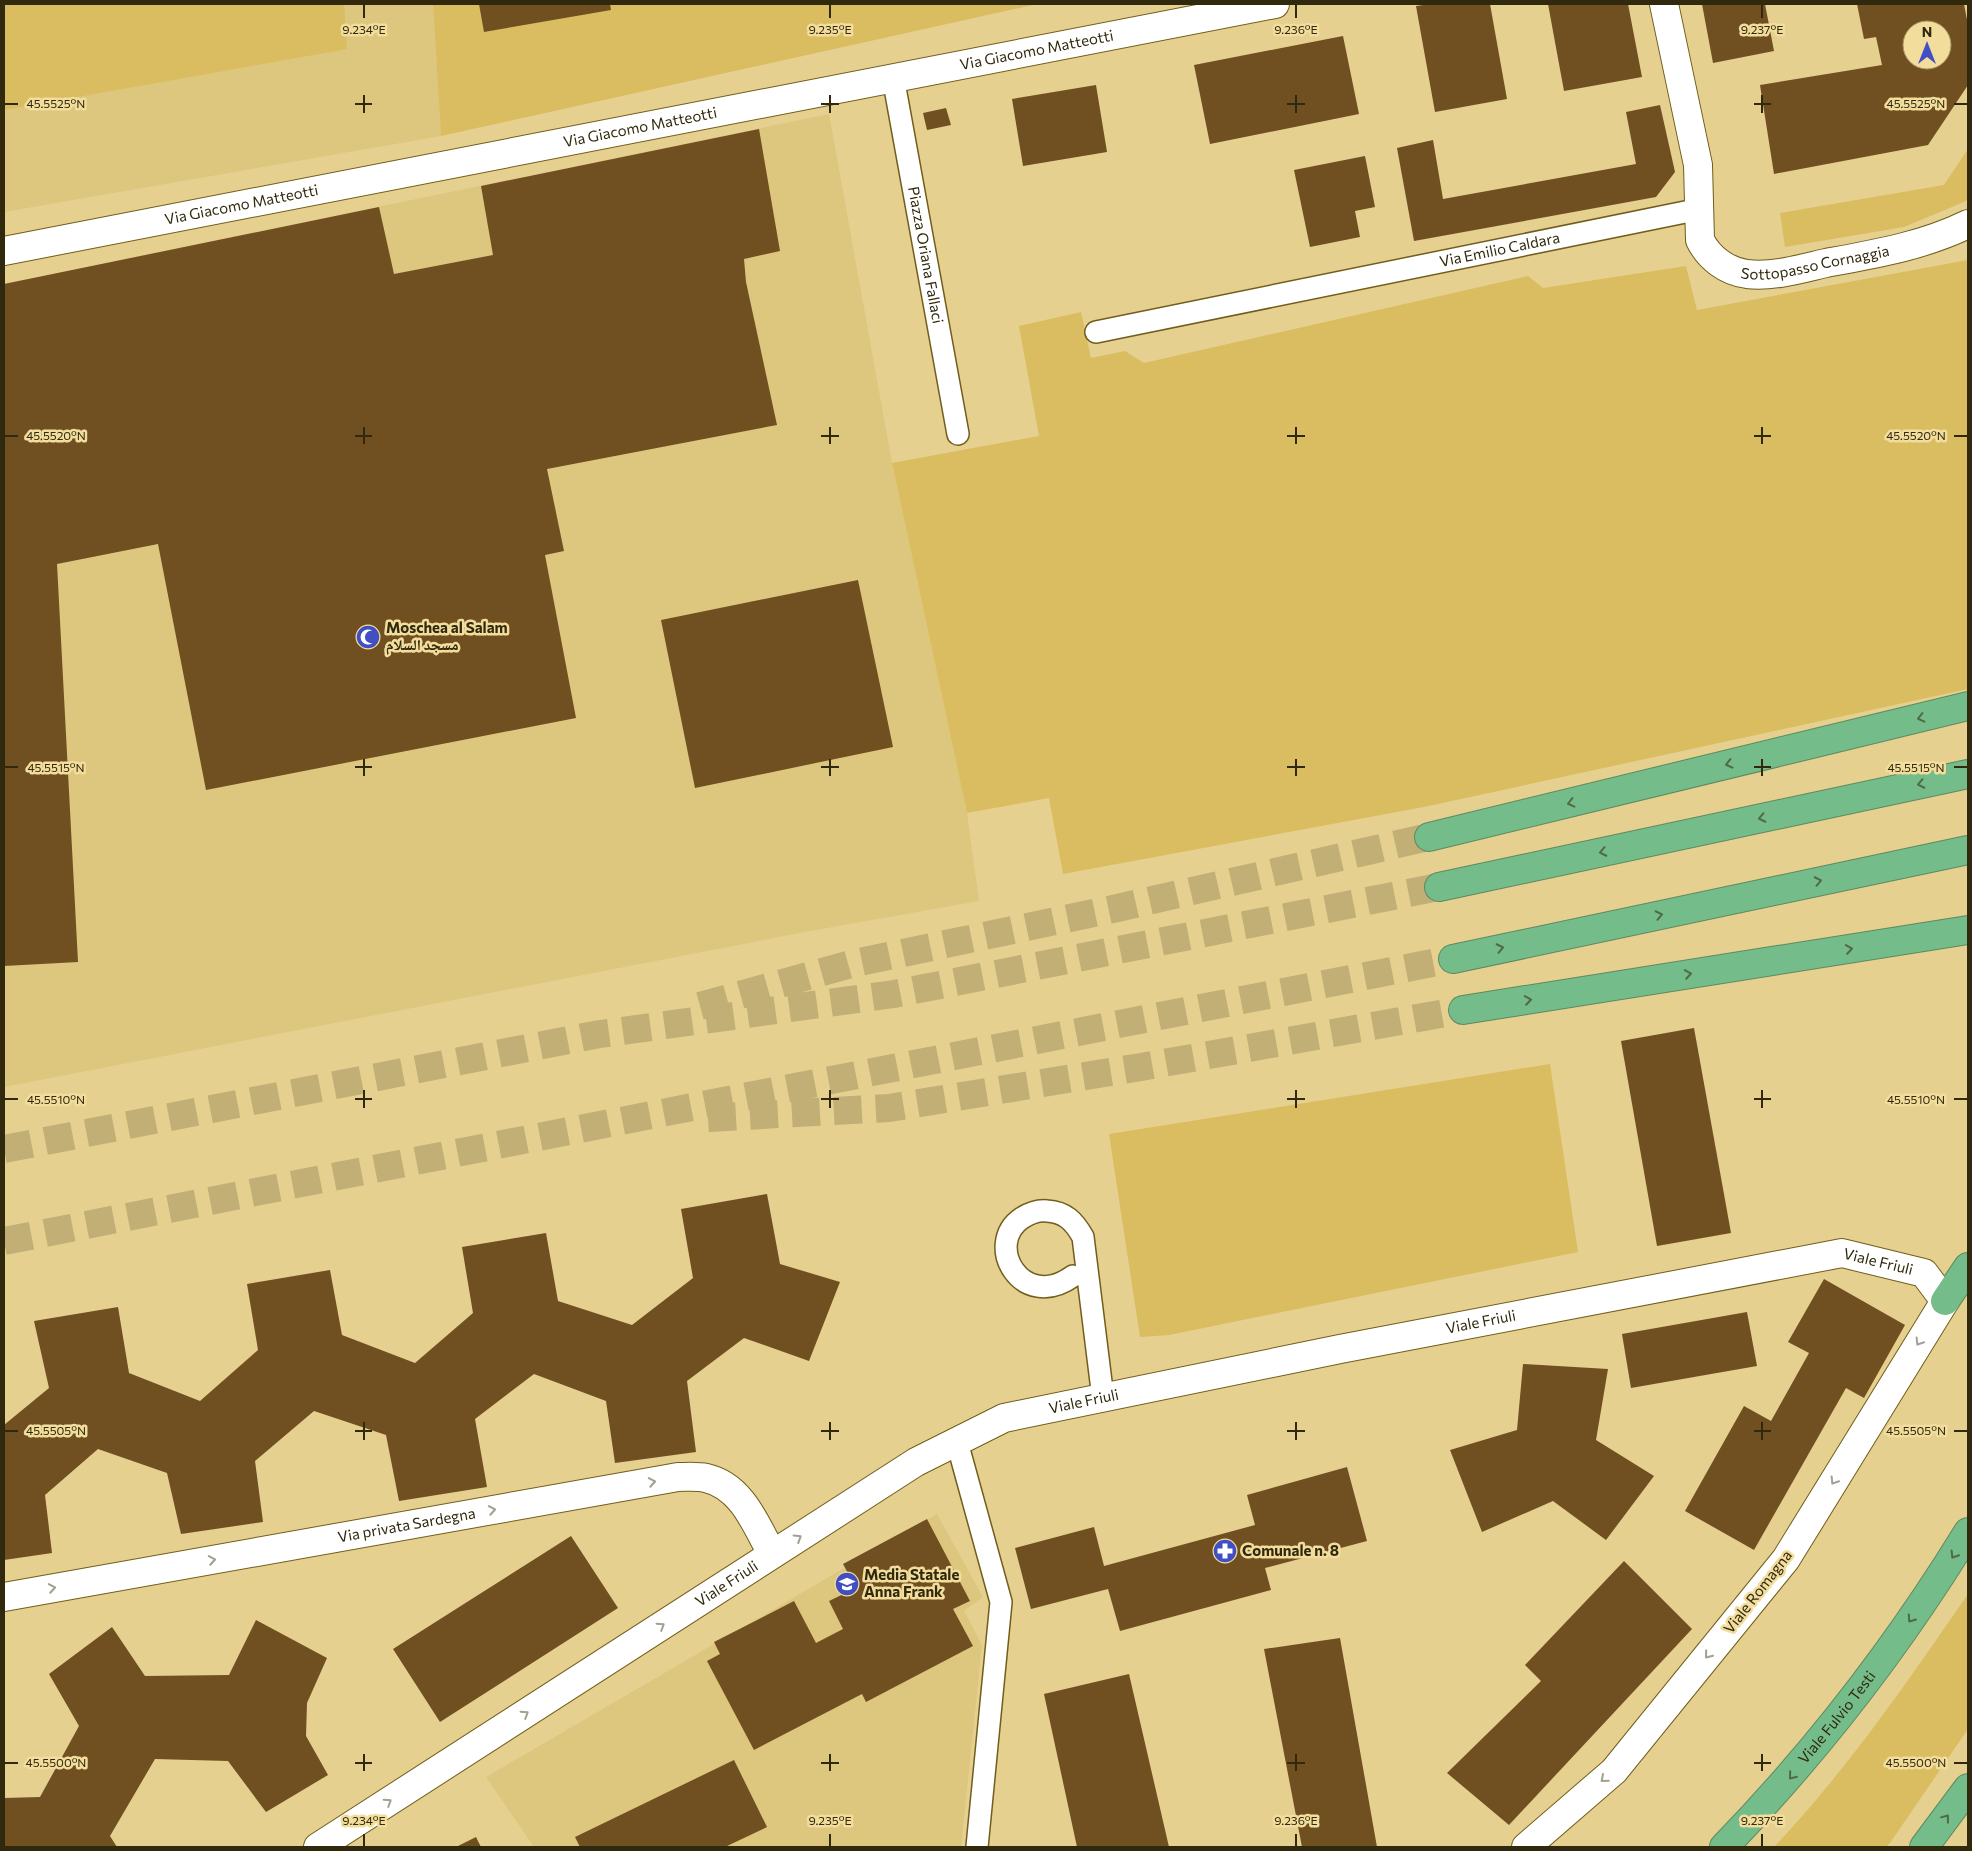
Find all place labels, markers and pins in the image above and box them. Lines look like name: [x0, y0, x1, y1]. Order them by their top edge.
place label: Moschea al Salam مسجد السلام: [386, 618, 508, 655]
mosque icon: Moschea al Salam مسجد السلام: [355, 624, 381, 650]
pharmacy icon: Comunale n. 8: [1212, 1538, 1238, 1564]
place label: Comunale n. 8: [1242, 1541, 1339, 1559]
place label: Media Statale Anna Frank: [864, 1565, 959, 1600]
school or university icon: Media Statale Anna Frank: [834, 1571, 860, 1597]

